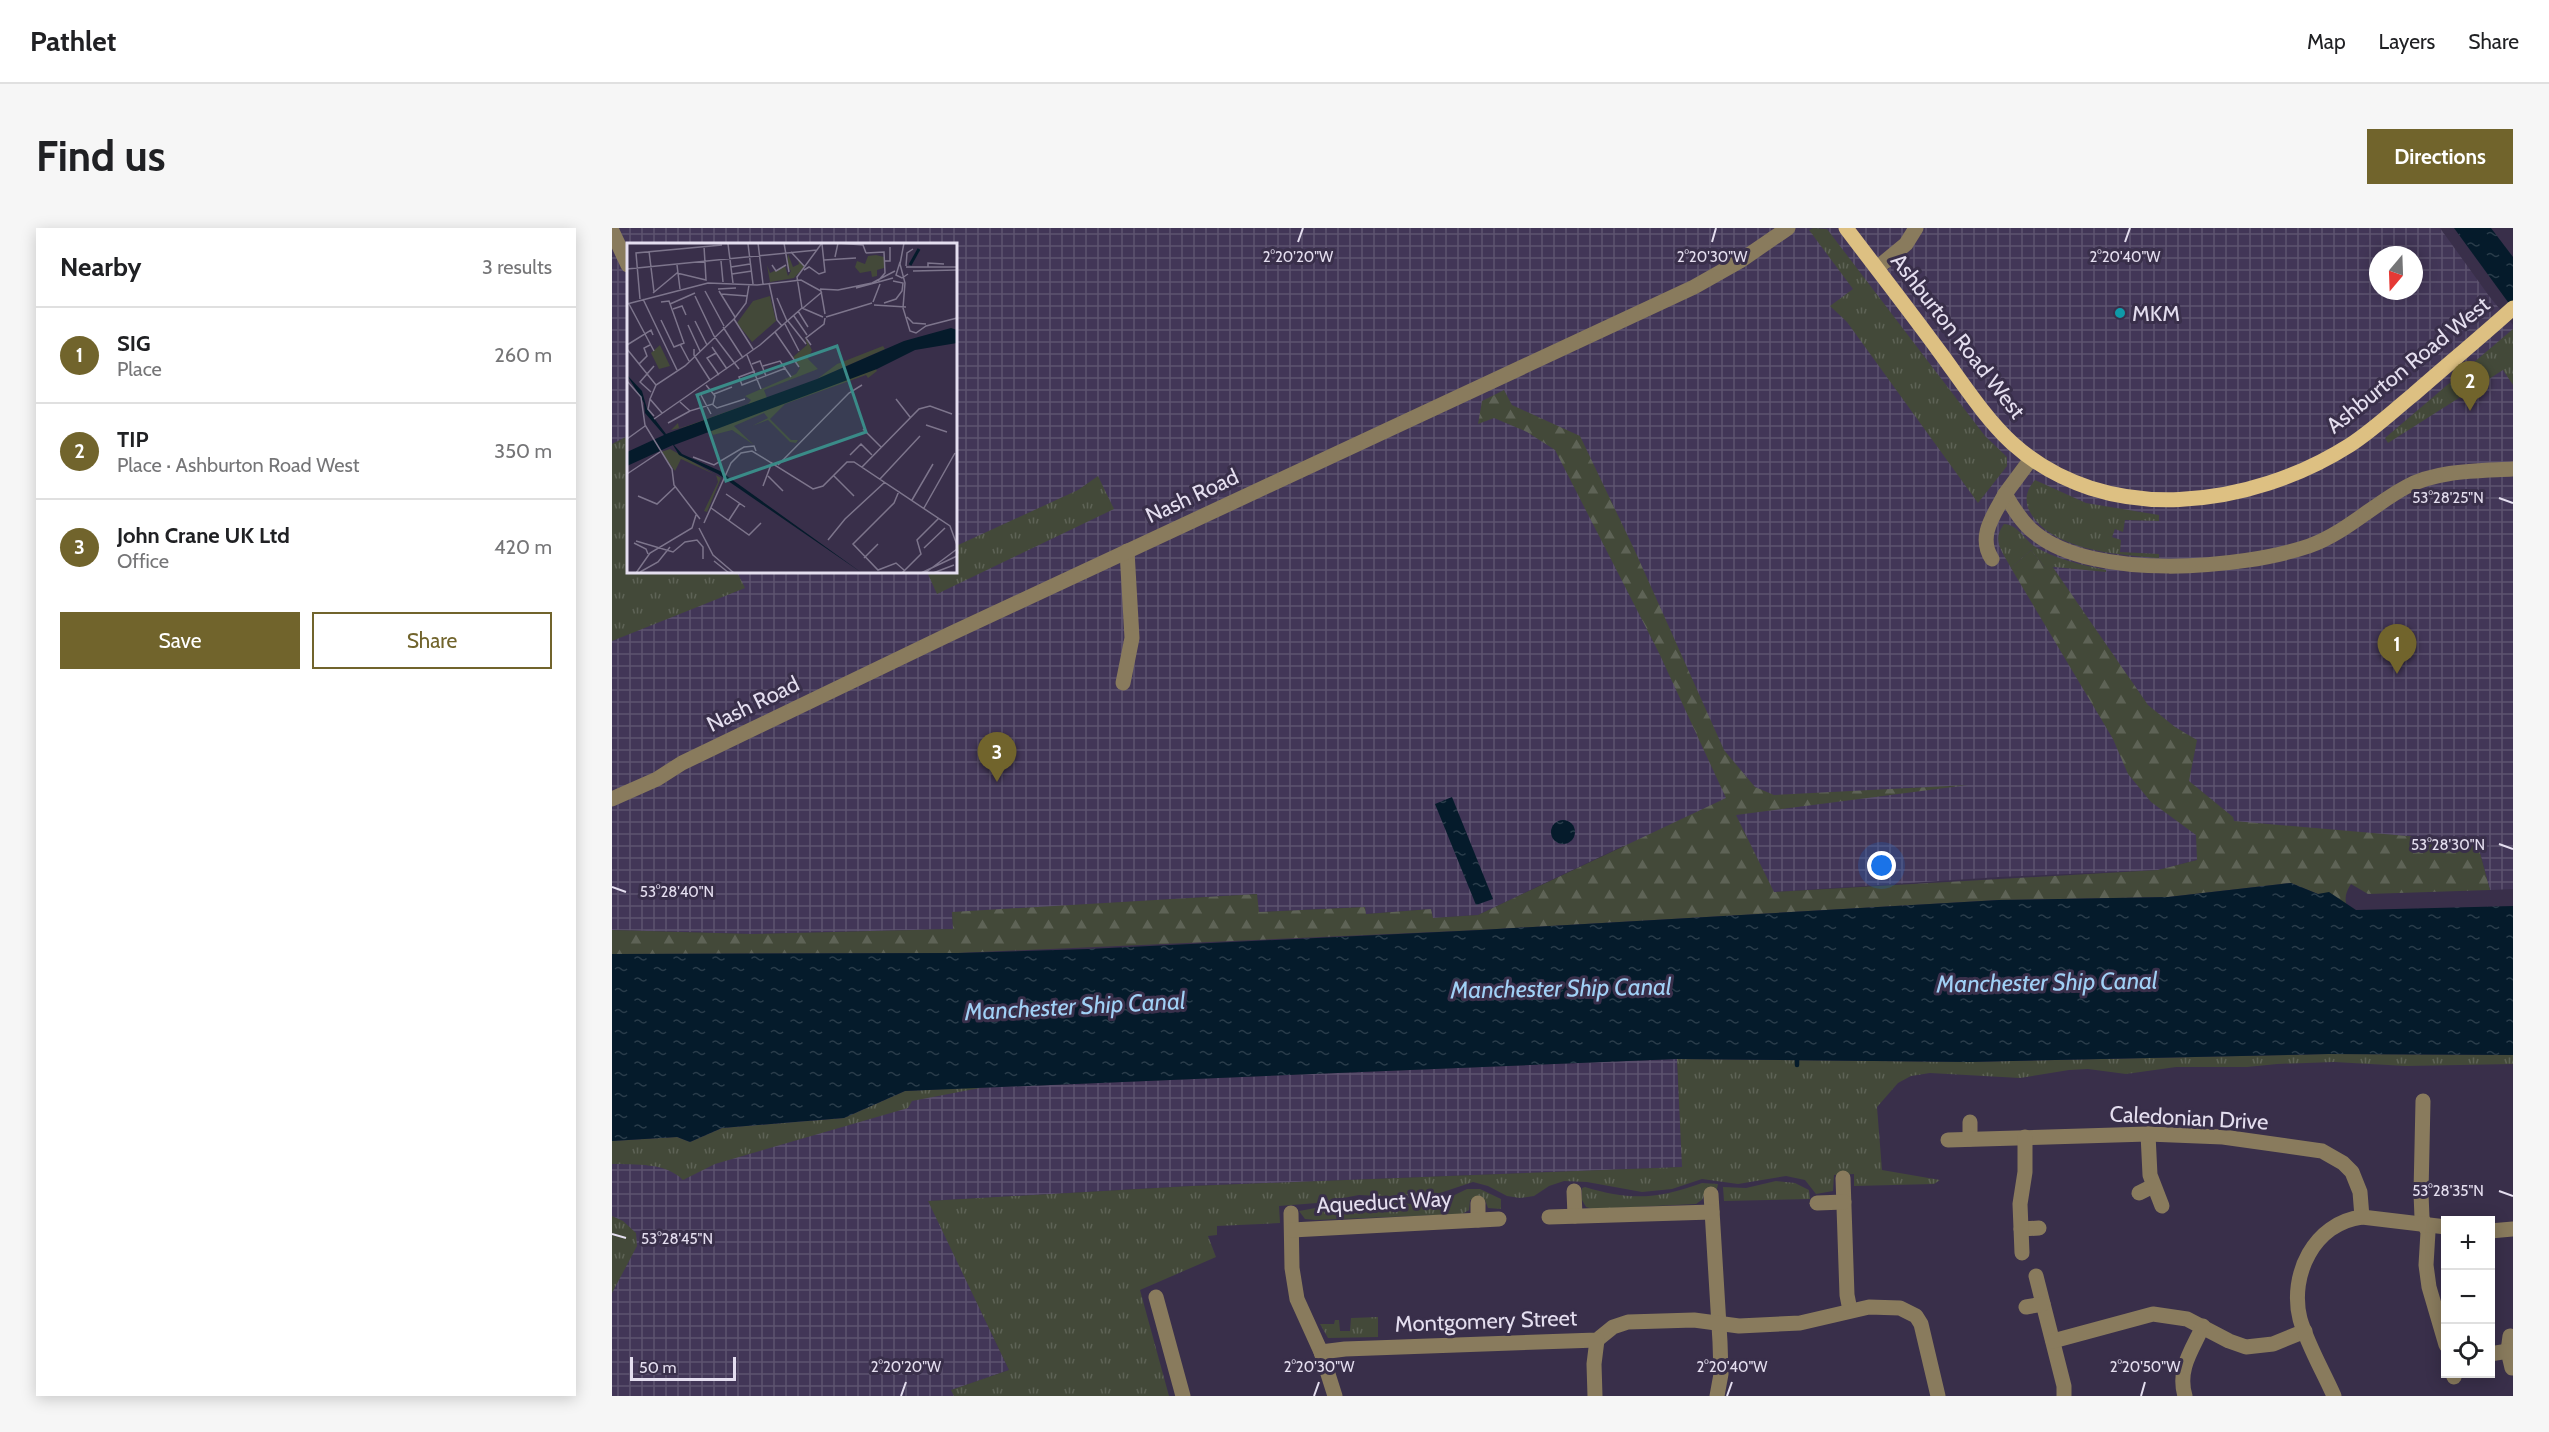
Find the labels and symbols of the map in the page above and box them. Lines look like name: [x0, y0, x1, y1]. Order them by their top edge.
inset map: [627, 243, 957, 573]
north arrow: [2369, 246, 2423, 300]
text: 2°20'20"W: [1263, 248, 1334, 266]
text: 2°20'30"W: [1677, 248, 1748, 266]
street label: Ashburton Road West: [1885, 248, 2031, 425]
text: 2°20'40"W: [2089, 248, 2161, 266]
street label: Ashburton Road West: [2321, 290, 2496, 439]
place label: MKM: [2132, 300, 2180, 327]
marker: MKM: [2113, 306, 2127, 320]
pin: 2: [2450, 362, 2490, 411]
street label: Nash Road: [1141, 463, 1243, 529]
text: 53°28'25"N: [2412, 489, 2484, 507]
pin: 1: [2378, 624, 2416, 674]
street label: Nash Road: [702, 670, 804, 738]
pin: 3: [978, 732, 1016, 782]
text: 53°28'30"N: [2411, 836, 2485, 854]
your location: [1867, 851, 1896, 880]
text: 53°28'40"N: [640, 883, 714, 901]
water label: Manchester Ship Canal: [1935, 966, 2158, 998]
water label: Manchester Ship Canal: [1449, 972, 1672, 1004]
water label: Manchester Ship Canal: [963, 986, 1187, 1026]
street label: Caledonian Drive: [2109, 1100, 2269, 1136]
text: 53°28'35"N: [2412, 1182, 2484, 1200]
street label: Aqueduct Way: [1316, 1185, 1452, 1219]
text: 53°28'45"N: [641, 1230, 713, 1248]
street label: Montgomery Street: [1394, 1304, 1578, 1338]
scale bar: [630, 1354, 736, 1382]
text: 2°20'20"W: [871, 1358, 942, 1376]
text: 2°20'30"W: [1284, 1358, 1355, 1376]
text: 2°20'40"W: [1696, 1358, 1768, 1376]
text: 2°20'50"W: [2110, 1358, 2181, 1376]

